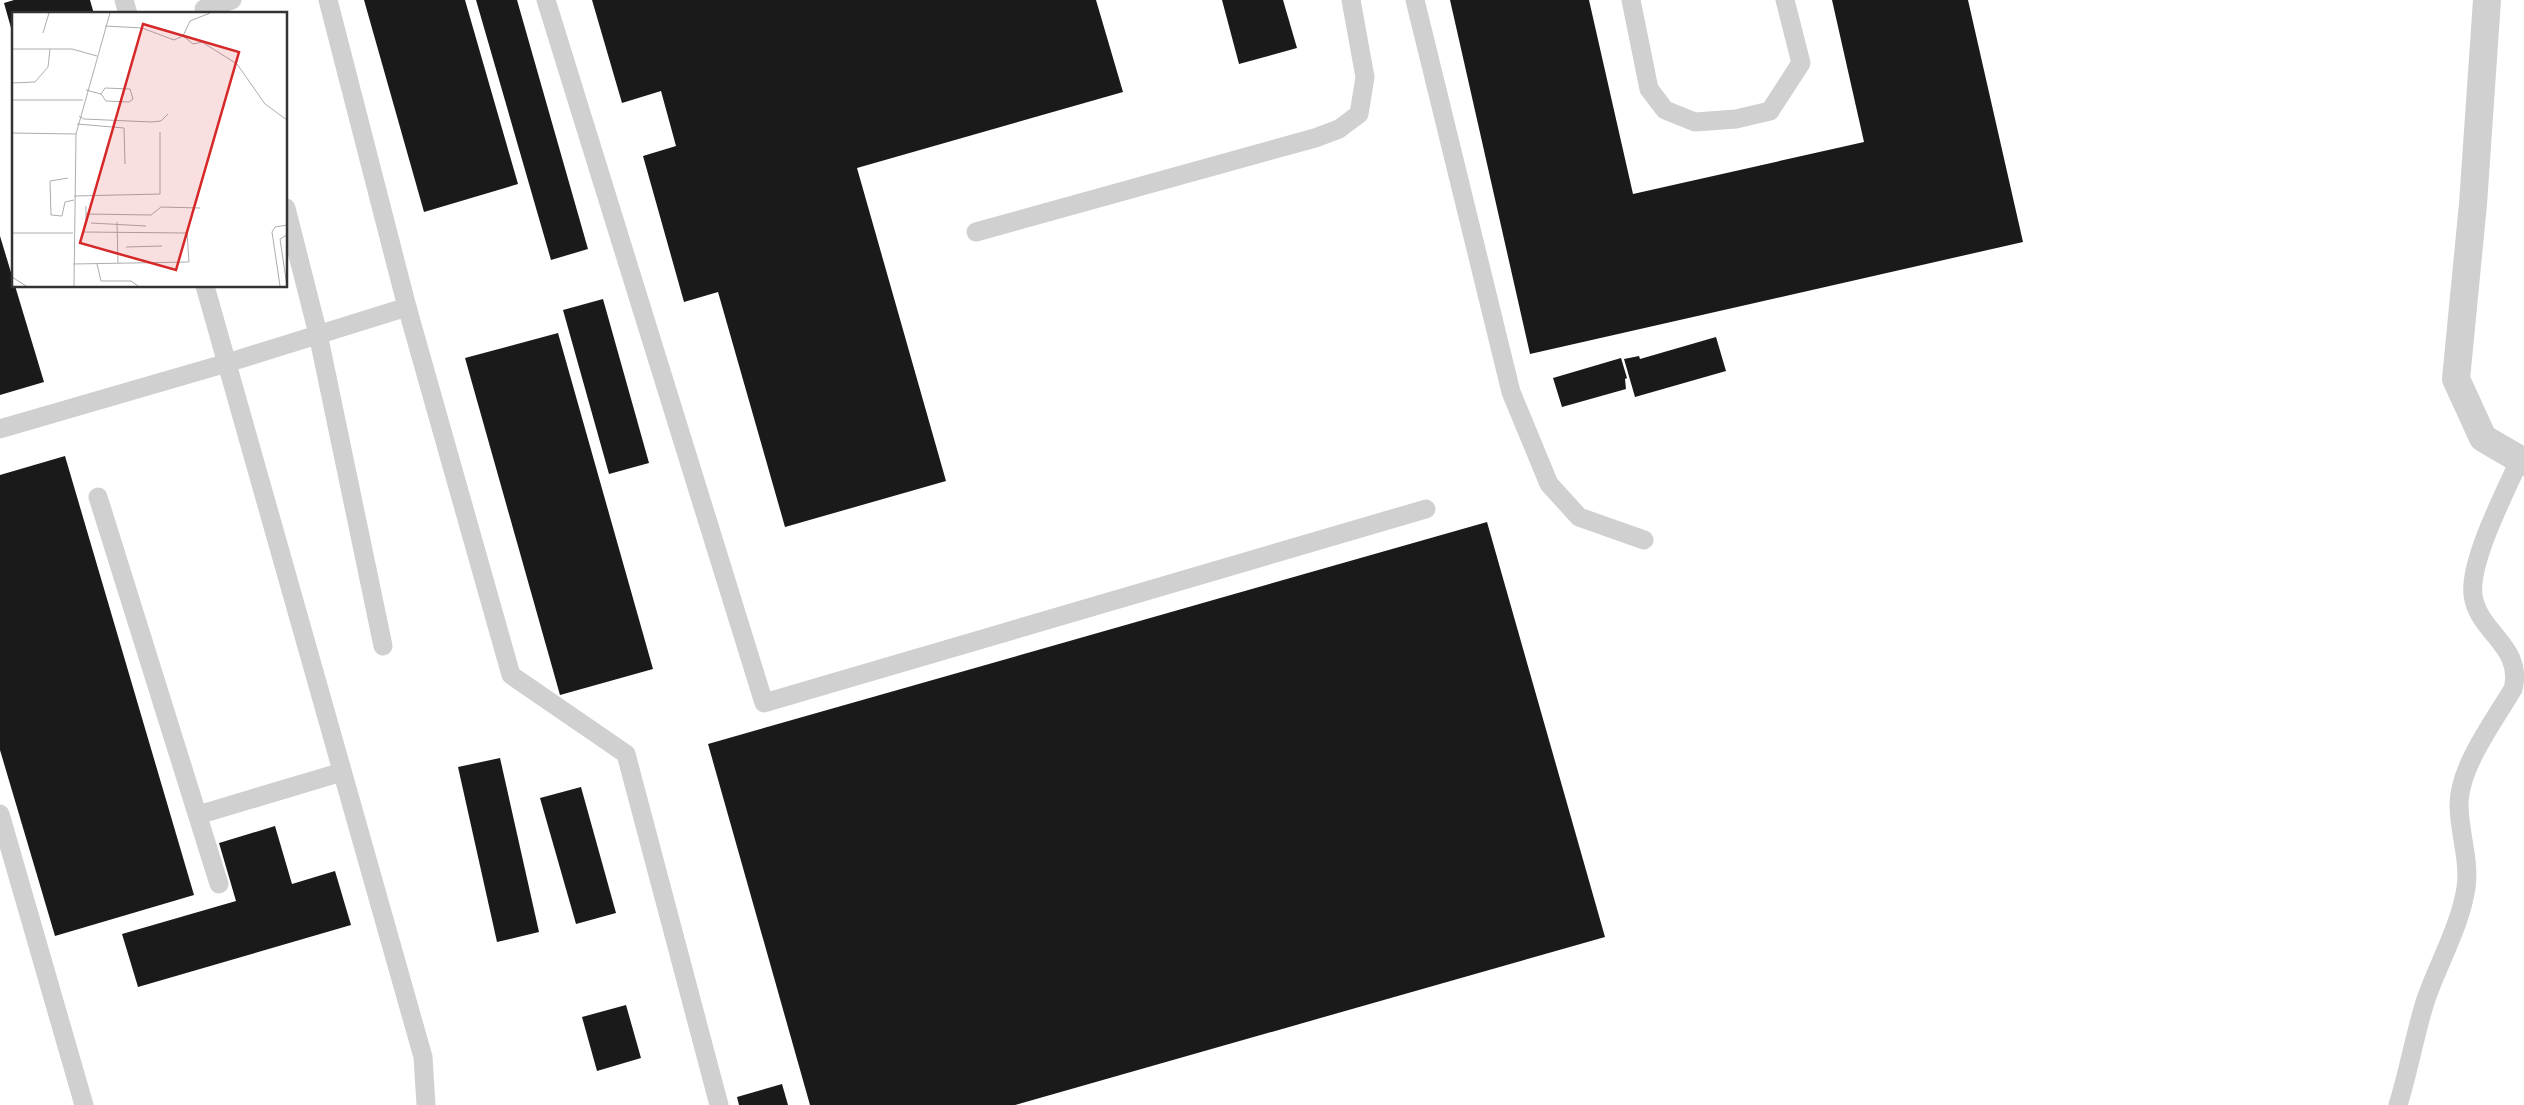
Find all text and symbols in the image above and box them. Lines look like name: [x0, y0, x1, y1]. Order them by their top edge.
inset map: [12, 12, 288, 288]

